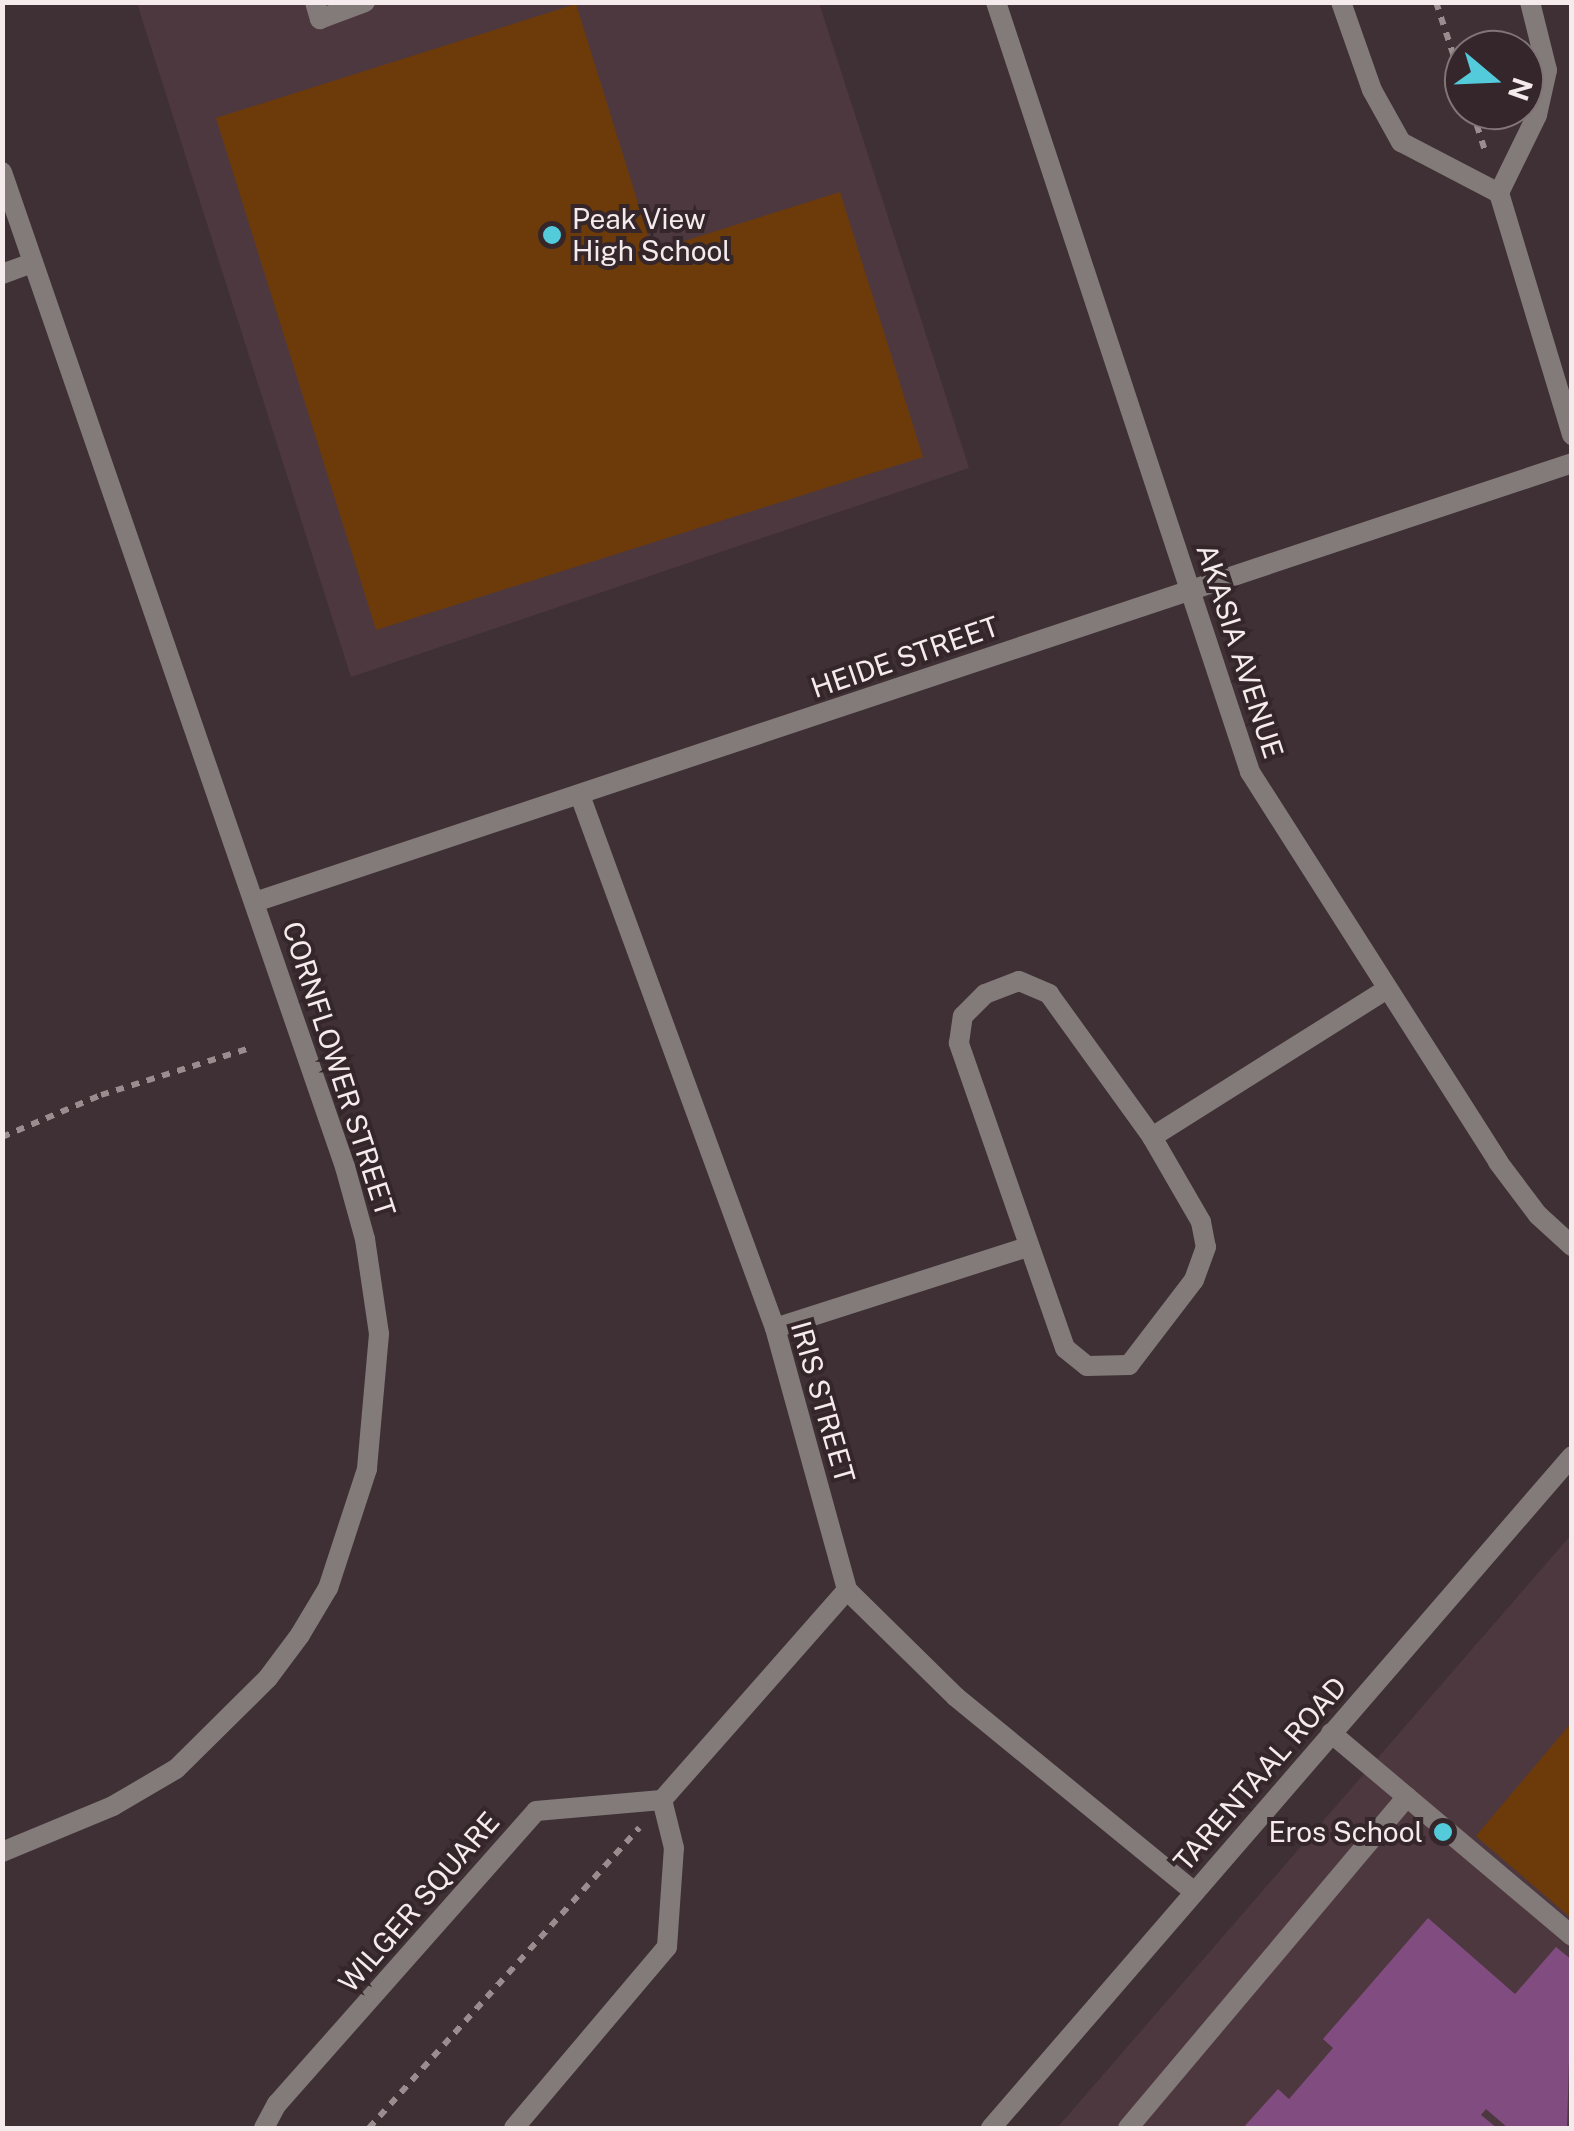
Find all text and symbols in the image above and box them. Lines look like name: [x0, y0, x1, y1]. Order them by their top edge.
north arrow: [1444, 30, 1544, 130]
text: N: [1502, 74, 1540, 105]
place label: Peak View High School: [572, 202, 731, 268]
marker: Peak View High School: [541, 224, 563, 246]
street label: AKASIA AVENUE: [1190, 540, 1290, 762]
street label: HEIDE STREET: [807, 609, 1003, 705]
street label: CORNFLOWER STREET: [275, 917, 403, 1221]
street label: IRIS STREET: [784, 1317, 862, 1487]
street label: TARENTAAL ROAD: [1167, 1670, 1353, 1878]
street label: WILGER SQUARE: [332, 1805, 506, 1999]
place label: Eros School: [1268, 1815, 1423, 1849]
marker: Eros School: [1432, 1821, 1454, 1843]

